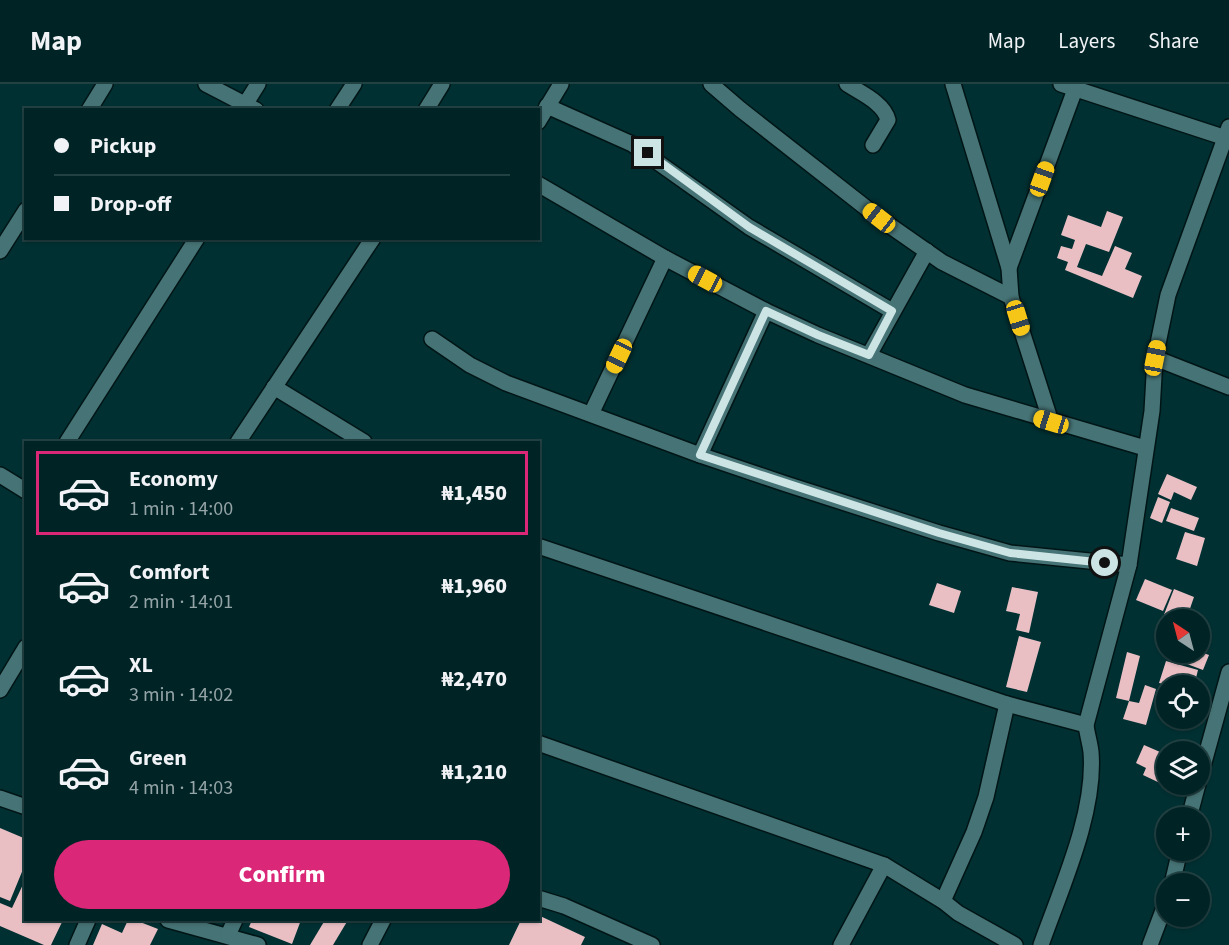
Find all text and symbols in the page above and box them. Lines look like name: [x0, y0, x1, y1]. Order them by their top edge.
text: Map: [30, 21, 82, 61]
text: Map: [988, 26, 1025, 56]
text: Layers: [1058, 26, 1115, 56]
text: Share: [1148, 26, 1199, 56]
text: Pickup: [90, 130, 156, 162]
route end: [634, 139, 661, 166]
car: [1027, 159, 1057, 199]
text: Drop-off: [90, 188, 171, 220]
car: [859, 200, 899, 236]
car: [685, 263, 725, 295]
car: [1004, 298, 1032, 338]
car: [603, 336, 635, 376]
car: [1143, 339, 1167, 377]
car: [1031, 408, 1071, 436]
text: Economy: [129, 463, 218, 495]
icon: car: [57, 466, 111, 520]
text: ₦1,450: [441, 477, 507, 509]
text: 1 min · 14:00: [129, 495, 233, 523]
route start: [1091, 549, 1118, 576]
text: Comfort: [129, 556, 210, 588]
icon: car: [57, 559, 111, 613]
text: ₦1,960: [441, 570, 507, 602]
text: 2 min · 14:01: [129, 588, 233, 616]
north arrow: [1156, 609, 1210, 663]
map controls: [1156, 609, 1210, 927]
text: XL: [129, 649, 153, 681]
icon: car: [57, 652, 111, 706]
text: ₦2,470: [441, 663, 507, 695]
button: locate: [1156, 675, 1210, 729]
text: 3 min · 14:02: [129, 681, 233, 709]
button: layers: [1156, 741, 1210, 795]
text: Green: [129, 742, 187, 774]
icon: car: [57, 745, 111, 799]
text: ₦1,210: [441, 756, 507, 788]
text: 4 min · 14:03: [129, 774, 233, 802]
button: +: [1156, 807, 1210, 861]
button: Confirm: [54, 840, 510, 909]
button: −: [1156, 873, 1210, 927]

